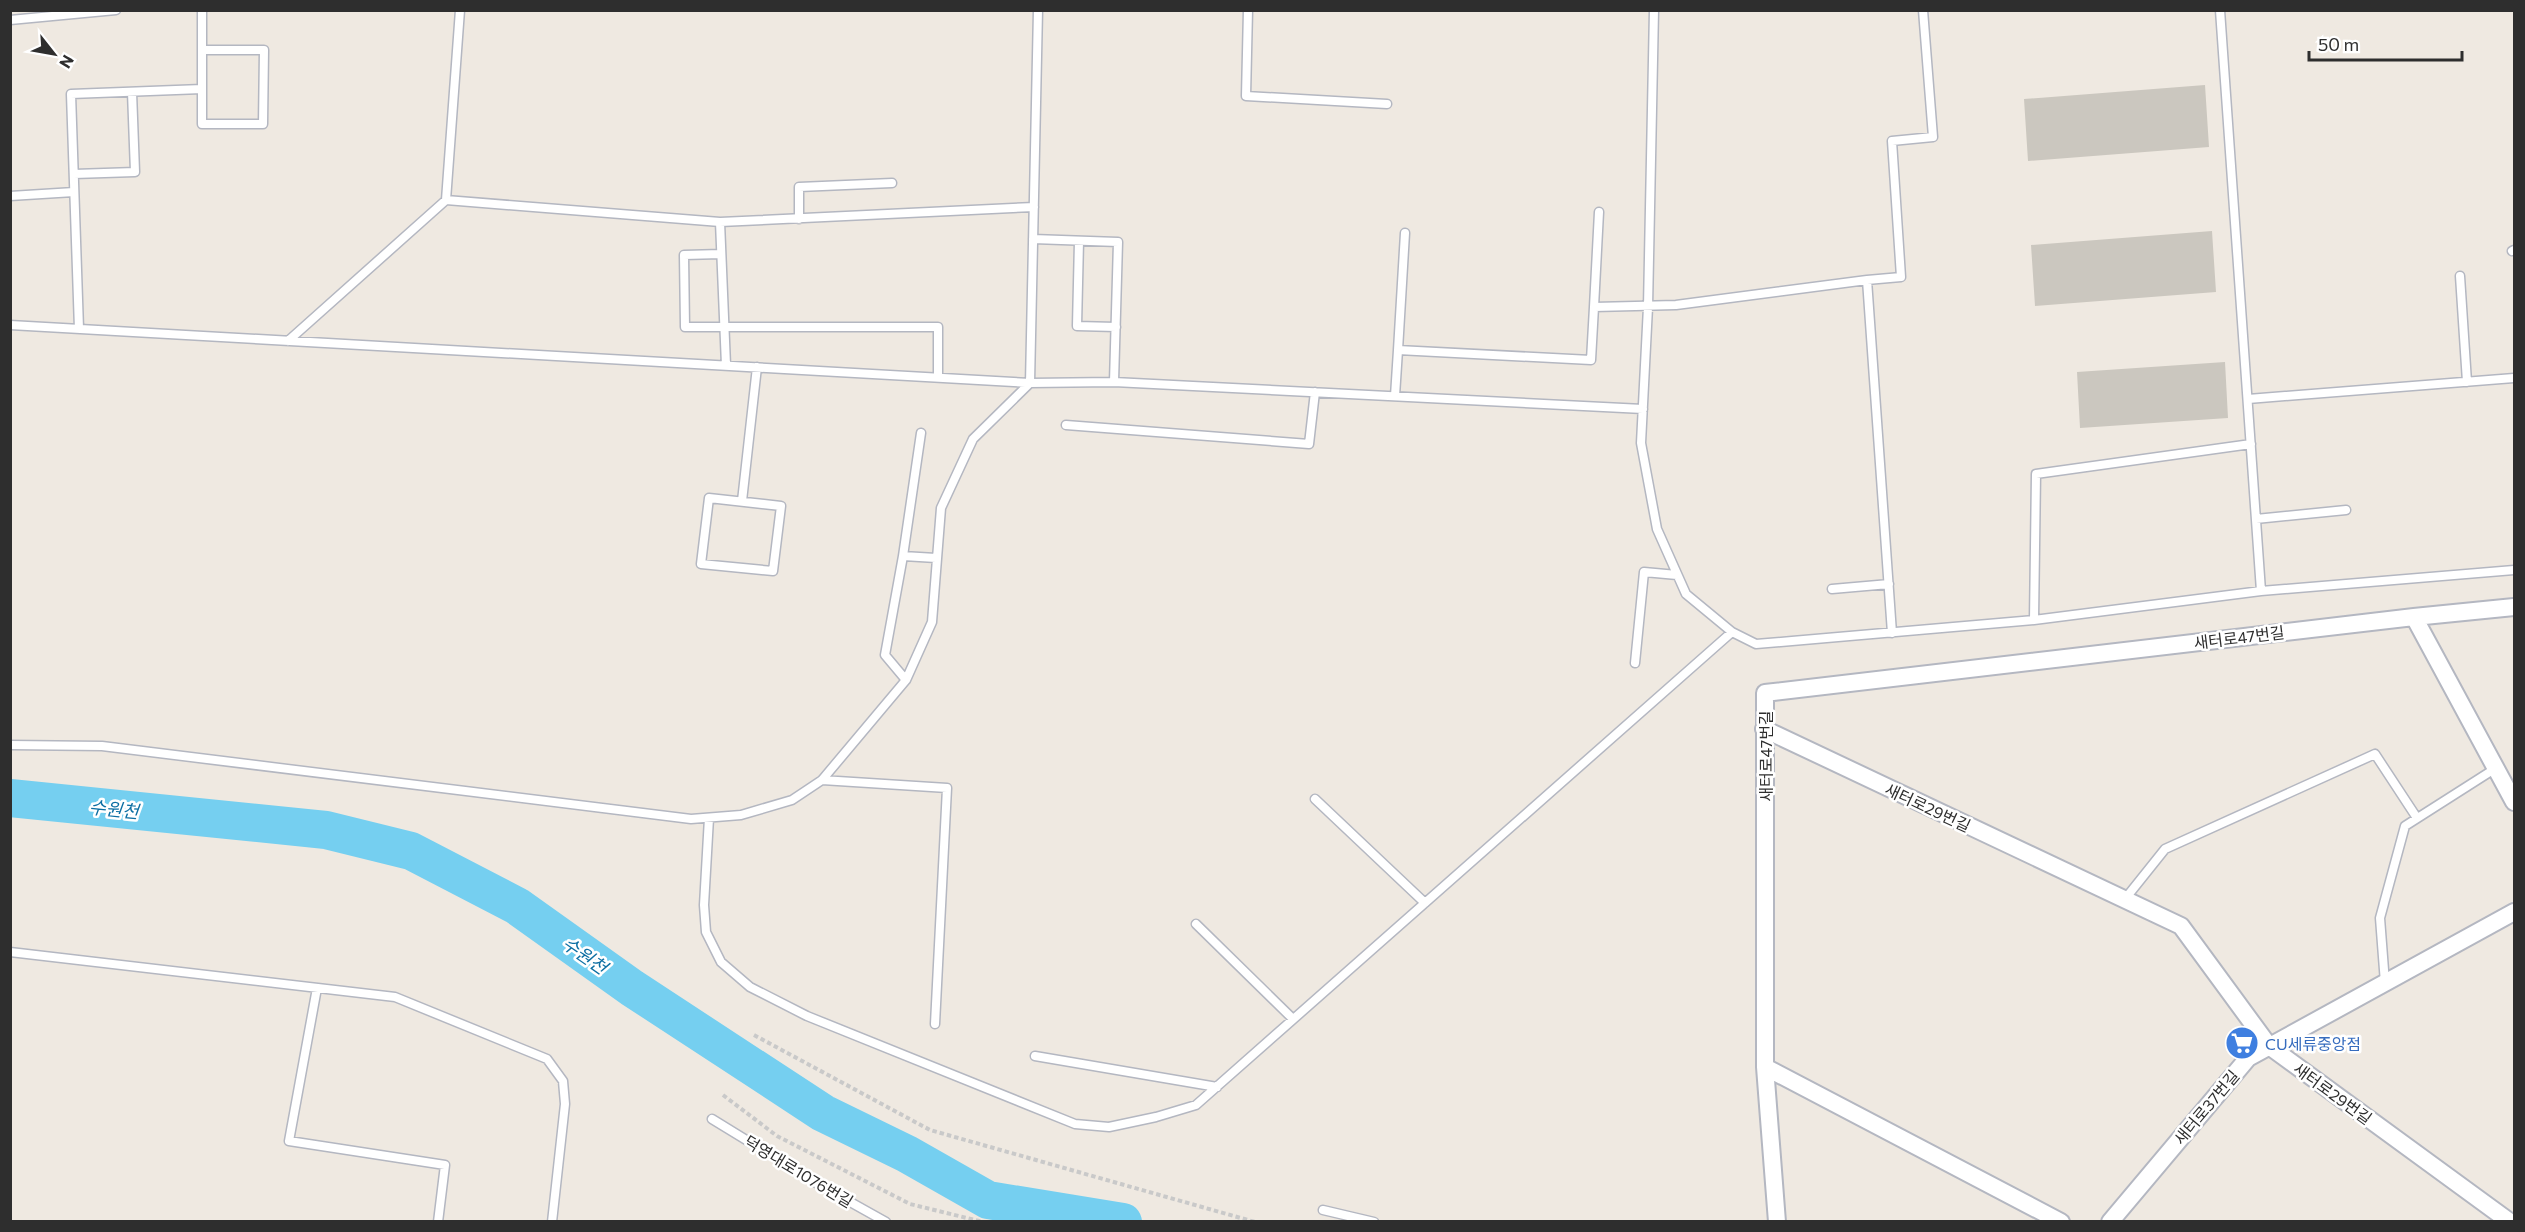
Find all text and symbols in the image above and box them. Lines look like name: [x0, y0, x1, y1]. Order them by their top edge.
north arrow: [24, 24, 84, 84]
scale bar: [2309, 24, 2462, 62]
text: 50 m: [2318, 33, 2359, 55]
text: N: [56, 52, 79, 72]
street label: 새터로47번길: [2193, 622, 2285, 652]
street label: 새터로47번길: [1756, 710, 1775, 802]
street label: 새터로29번길: [1882, 779, 1974, 835]
water label: 수원천: [88, 795, 142, 823]
water label: 수원천: [558, 932, 614, 980]
supermarket icon: CU세류중앙점: [2224, 1025, 2260, 1061]
place label: CU세류중앙점: [2265, 1034, 2361, 1053]
street label: 새터로29번길: [2290, 1058, 2376, 1128]
street label: 새터로37번길: [2169, 1066, 2243, 1148]
street label: 덕영대로1076번길: [741, 1131, 857, 1211]

